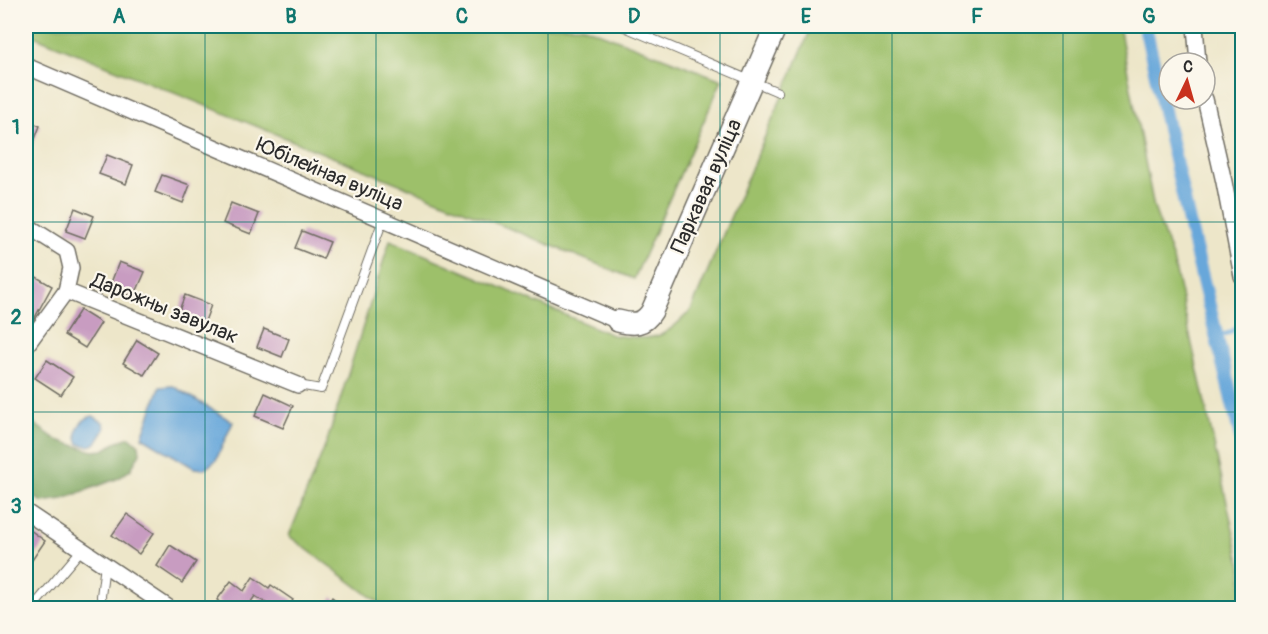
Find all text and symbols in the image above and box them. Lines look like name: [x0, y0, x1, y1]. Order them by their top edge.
text: A: [113, 4, 126, 29]
text: B: [285, 4, 297, 29]
text: C: [456, 4, 468, 29]
text: D: [628, 4, 641, 29]
text: E: [801, 4, 812, 29]
text: F: [971, 4, 983, 29]
text: G: [1142, 4, 1156, 29]
north arrow: [1157, 51, 1217, 111]
text: С: [1182, 57, 1194, 77]
text: 1: [12, 115, 20, 140]
street label: Паркавая вуліца: [665, 115, 748, 258]
street label: Юбілейная вуліца: [252, 131, 407, 218]
street label: Дарожны завулак: [86, 266, 243, 350]
text: 2: [10, 305, 22, 330]
text: 3: [10, 494, 22, 519]

